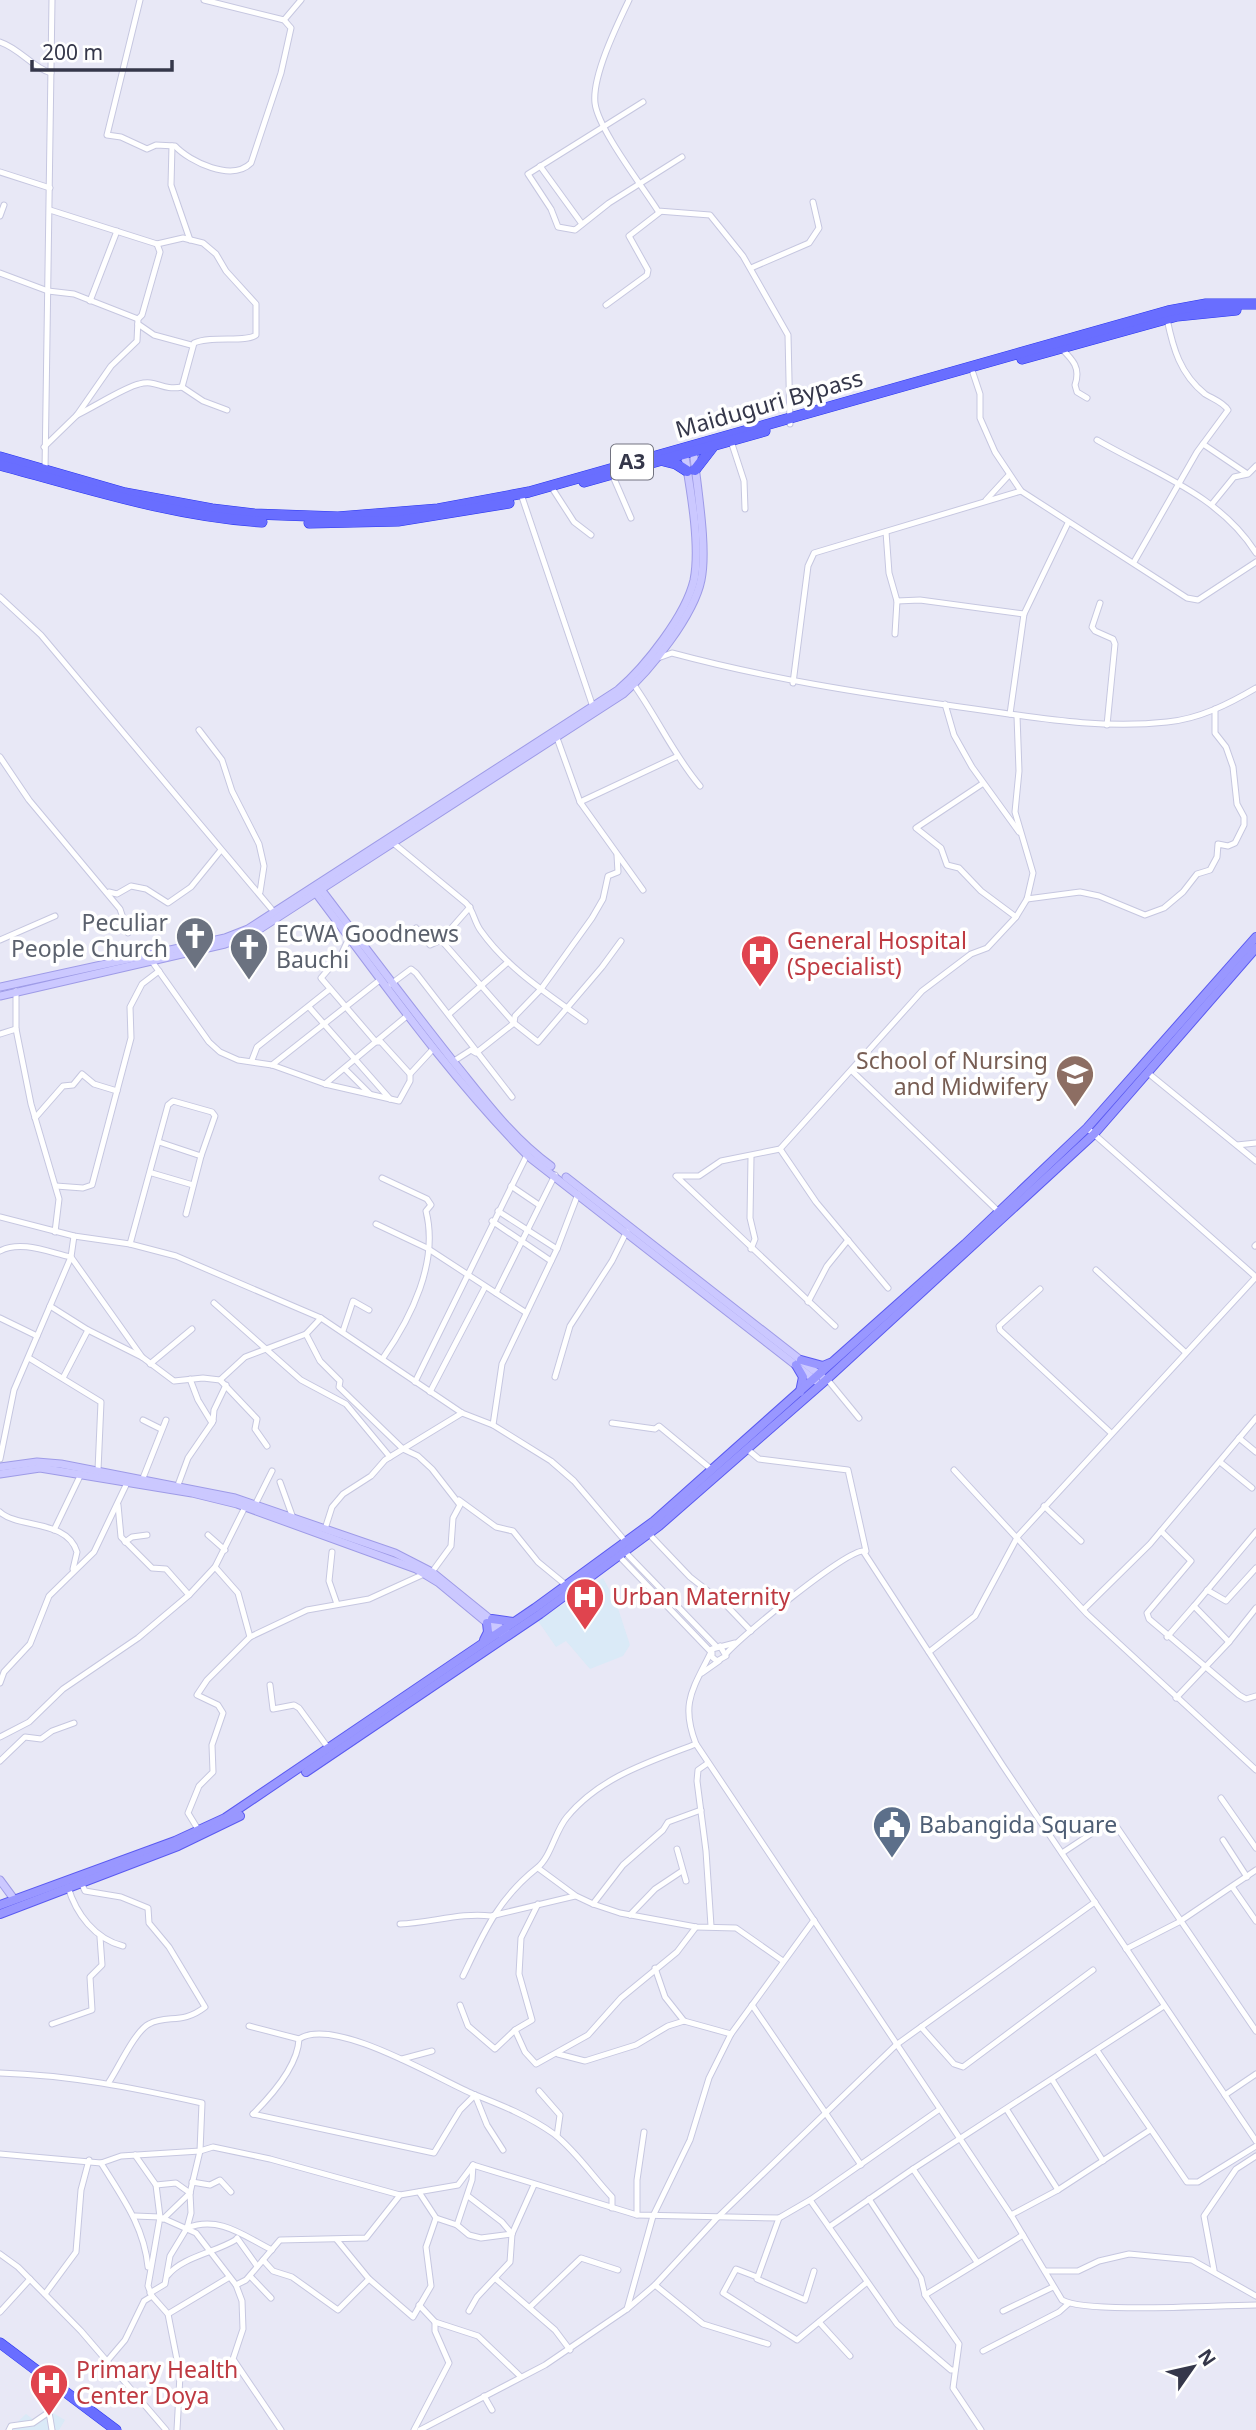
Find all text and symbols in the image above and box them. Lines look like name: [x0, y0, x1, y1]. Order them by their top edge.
scale bar: [32, 28, 172, 72]
text: 200 m: [42, 38, 103, 66]
street label: Maiduguri Bypass: [671, 361, 866, 445]
road number: A3: [611, 444, 653, 480]
place label: Peculiar People Church: [11, 906, 168, 964]
church icon: Peculiar People Church: [174, 915, 216, 970]
place label: ECWA Goodnews Bauchi: [276, 917, 459, 975]
place label: General Hospital (Specialist): [787, 924, 967, 982]
church icon: ECWA Goodnews Bauchi: [228, 926, 270, 981]
hospital icon: General Hospital (Specialist): [739, 933, 781, 988]
place label: School of Nursing and Midwifery: [856, 1044, 1048, 1102]
school or university icon: School of Nursing and Midwifery: [1054, 1053, 1096, 1108]
hospital icon: Urban Maternity: [564, 1576, 606, 1631]
place label: Urban Maternity: [612, 1580, 791, 1612]
public building icon: Babangida Square: [871, 1804, 913, 1859]
place label: Babangida Square: [919, 1808, 1117, 1840]
north arrow: [1158, 2332, 1228, 2402]
text: N: [1192, 2344, 1222, 2371]
place label: Primary Health Center Doya: [76, 2353, 238, 2411]
hospital icon: Primary Health Center Doya: [28, 2362, 70, 2417]

